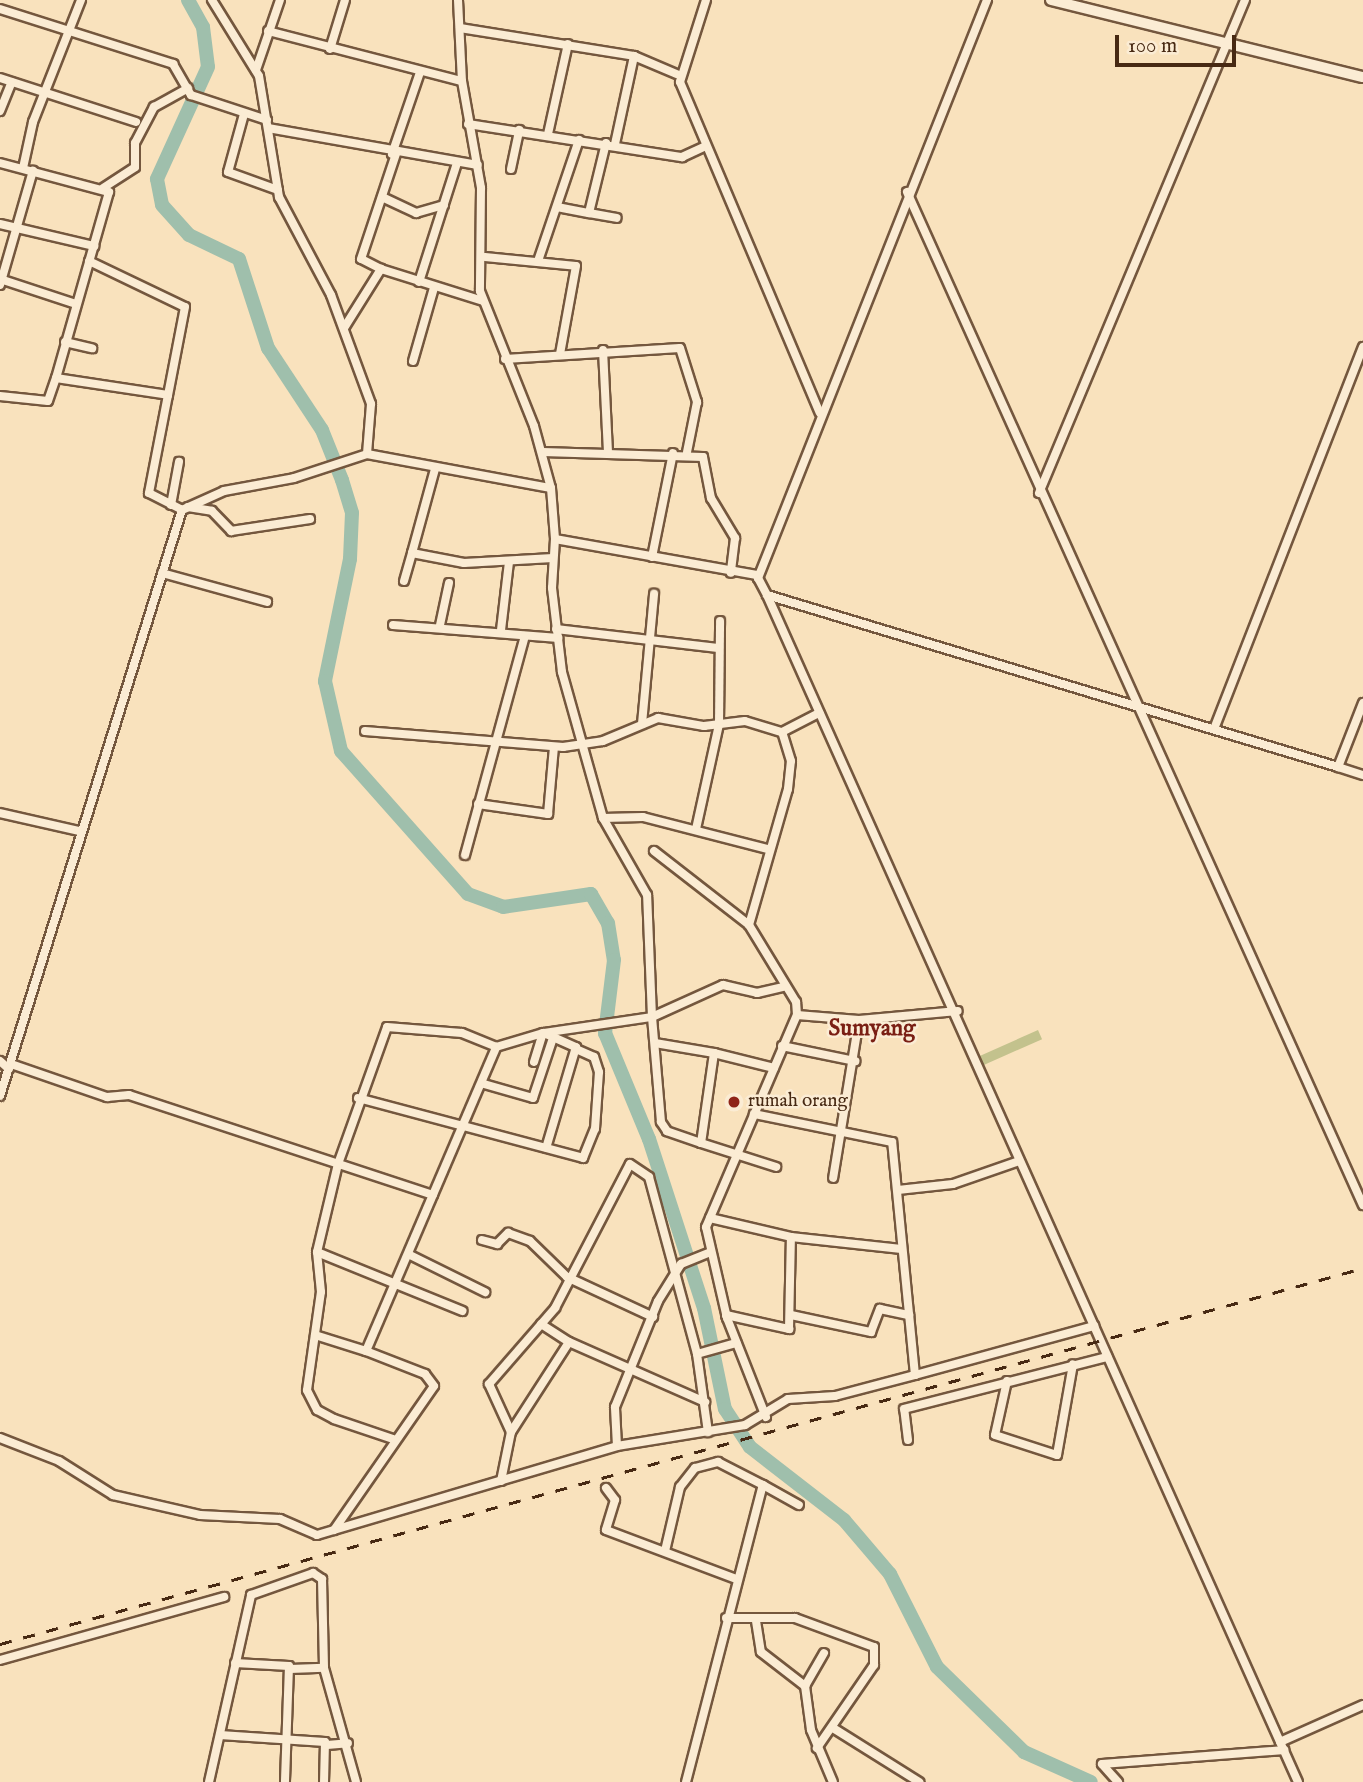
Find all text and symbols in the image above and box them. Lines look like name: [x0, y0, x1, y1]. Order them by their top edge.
scale bar: [1118, 21, 1239, 65]
text: 100 m: [1128, 33, 1177, 60]
district label: Sumyang: [828, 1015, 916, 1043]
place label: rumah orang: [748, 1091, 848, 1113]
marker: rumah orang: [726, 1094, 742, 1110]

